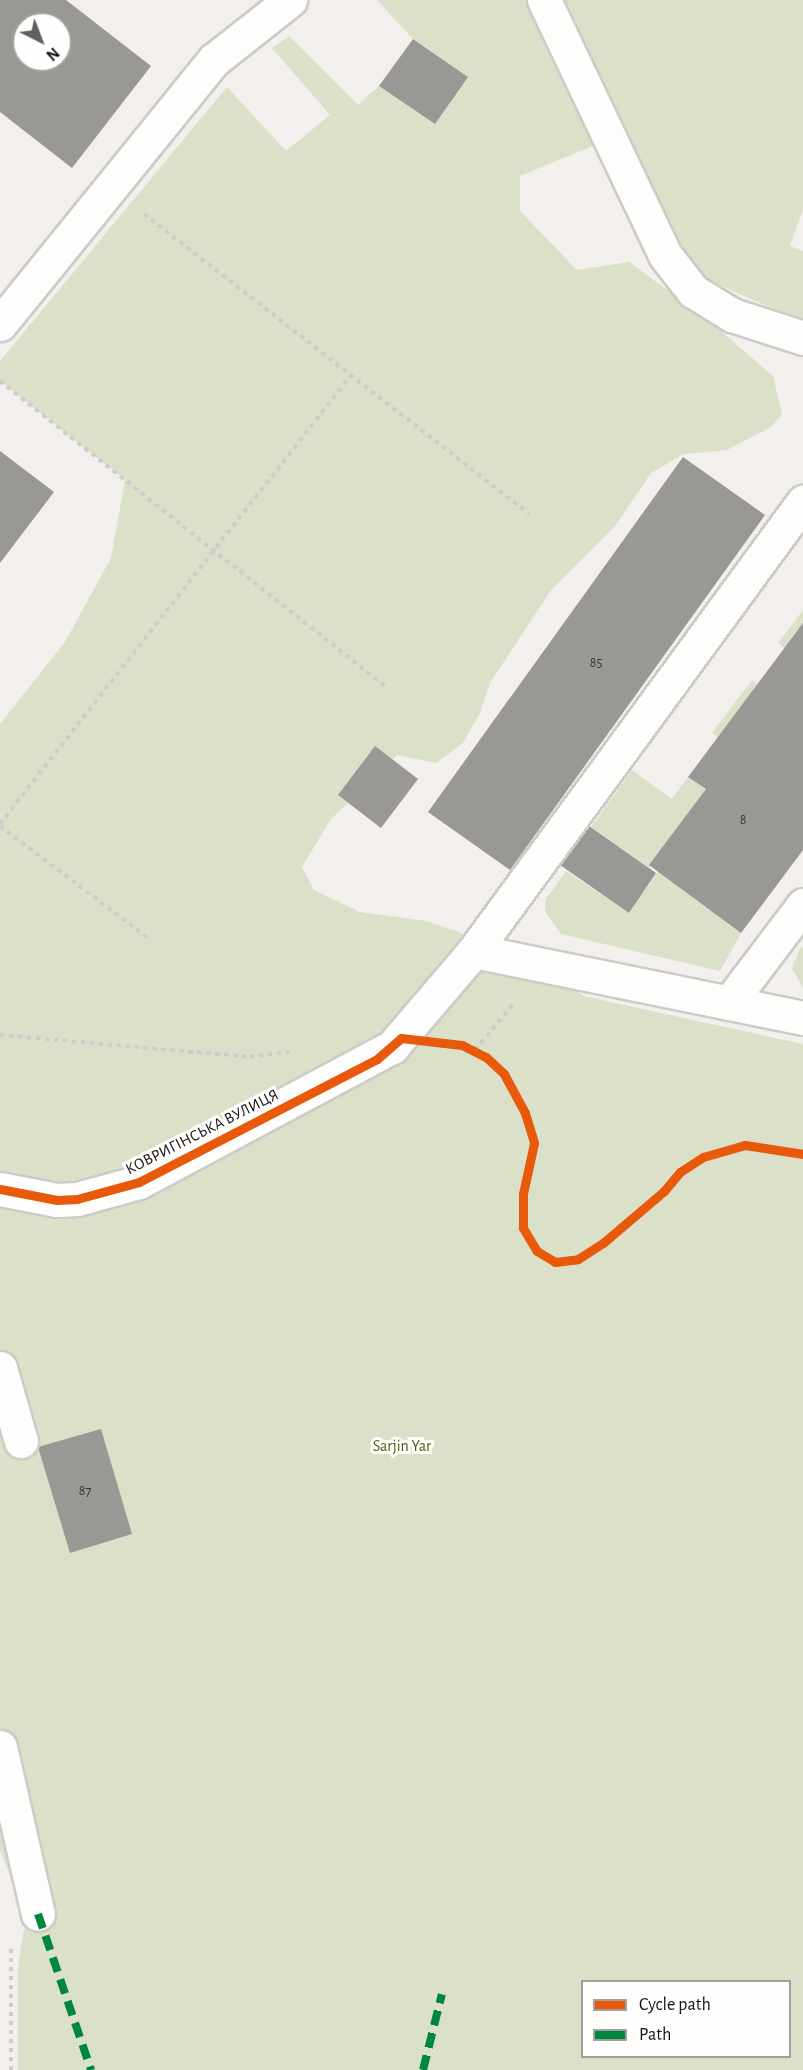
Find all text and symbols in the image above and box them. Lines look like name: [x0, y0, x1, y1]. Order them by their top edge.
north arrow: [12, 12, 72, 72]
text: N: [43, 44, 62, 64]
house number: 85: [590, 655, 602, 671]
house number: 8: [740, 812, 746, 828]
street label: КОВРИГІНСЬКА ВУЛИЦЯ: [122, 1085, 282, 1179]
park label: Sarjin Yar: [373, 1436, 431, 1456]
house number: 87: [79, 1483, 91, 1499]
legend: [581, 1980, 791, 2058]
text: Cycle path: [639, 1996, 711, 2014]
text: Path: [639, 2026, 671, 2044]

